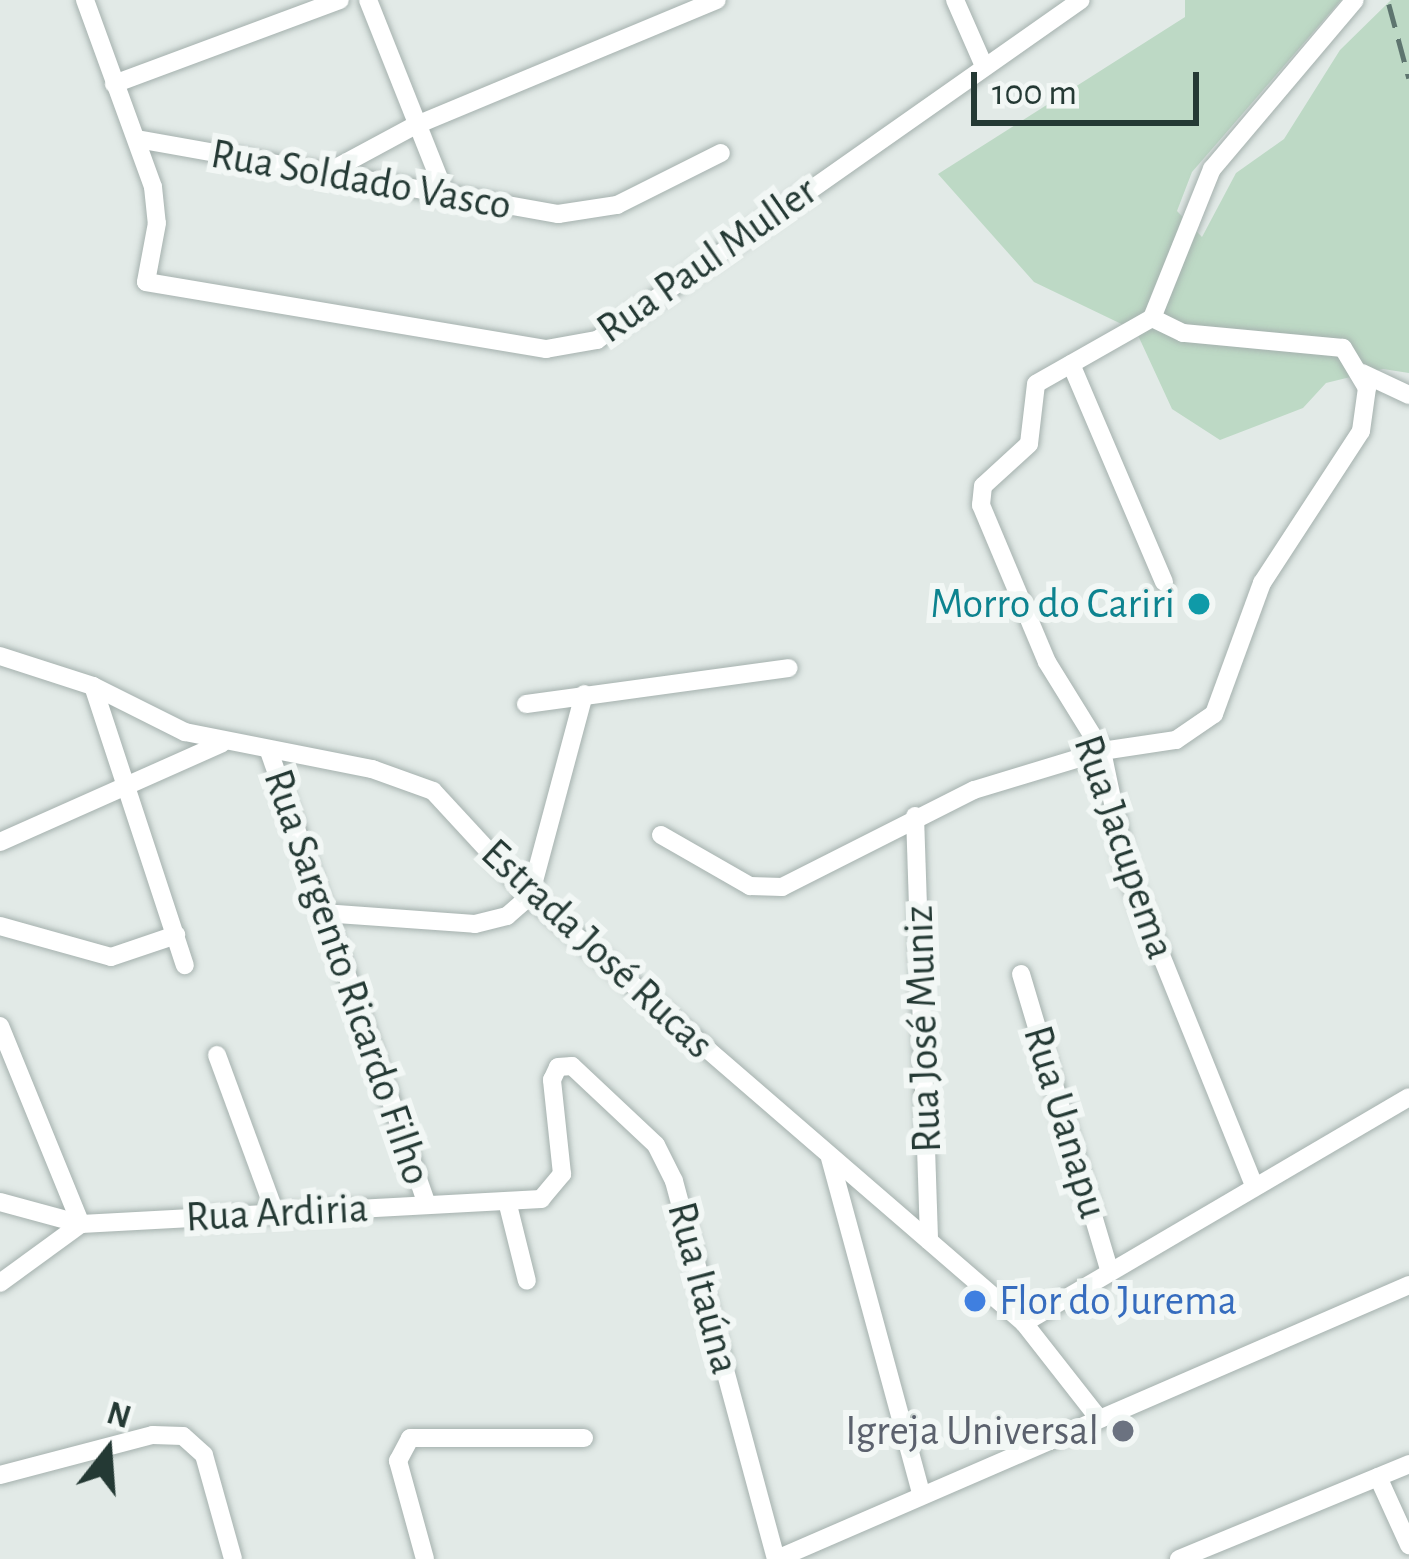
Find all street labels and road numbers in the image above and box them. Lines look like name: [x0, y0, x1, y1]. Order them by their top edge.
street label: Rua Soldado Vasco: [207, 129, 515, 231]
street label: Rua Paul Muller: [587, 166, 827, 354]
street label: Rua Jacupema: [1062, 729, 1186, 965]
street label: Rua Sargento Ricardo Filho: [252, 763, 442, 1191]
street label: Estrada José Rucas: [470, 829, 724, 1069]
street label: Rua José Muniz: [894, 905, 952, 1153]
street label: Rua Uanapu: [1012, 1020, 1118, 1224]
street label: Rua Ardiria: [184, 1183, 370, 1243]
street label: Rua Itaúna: [656, 1197, 750, 1379]

